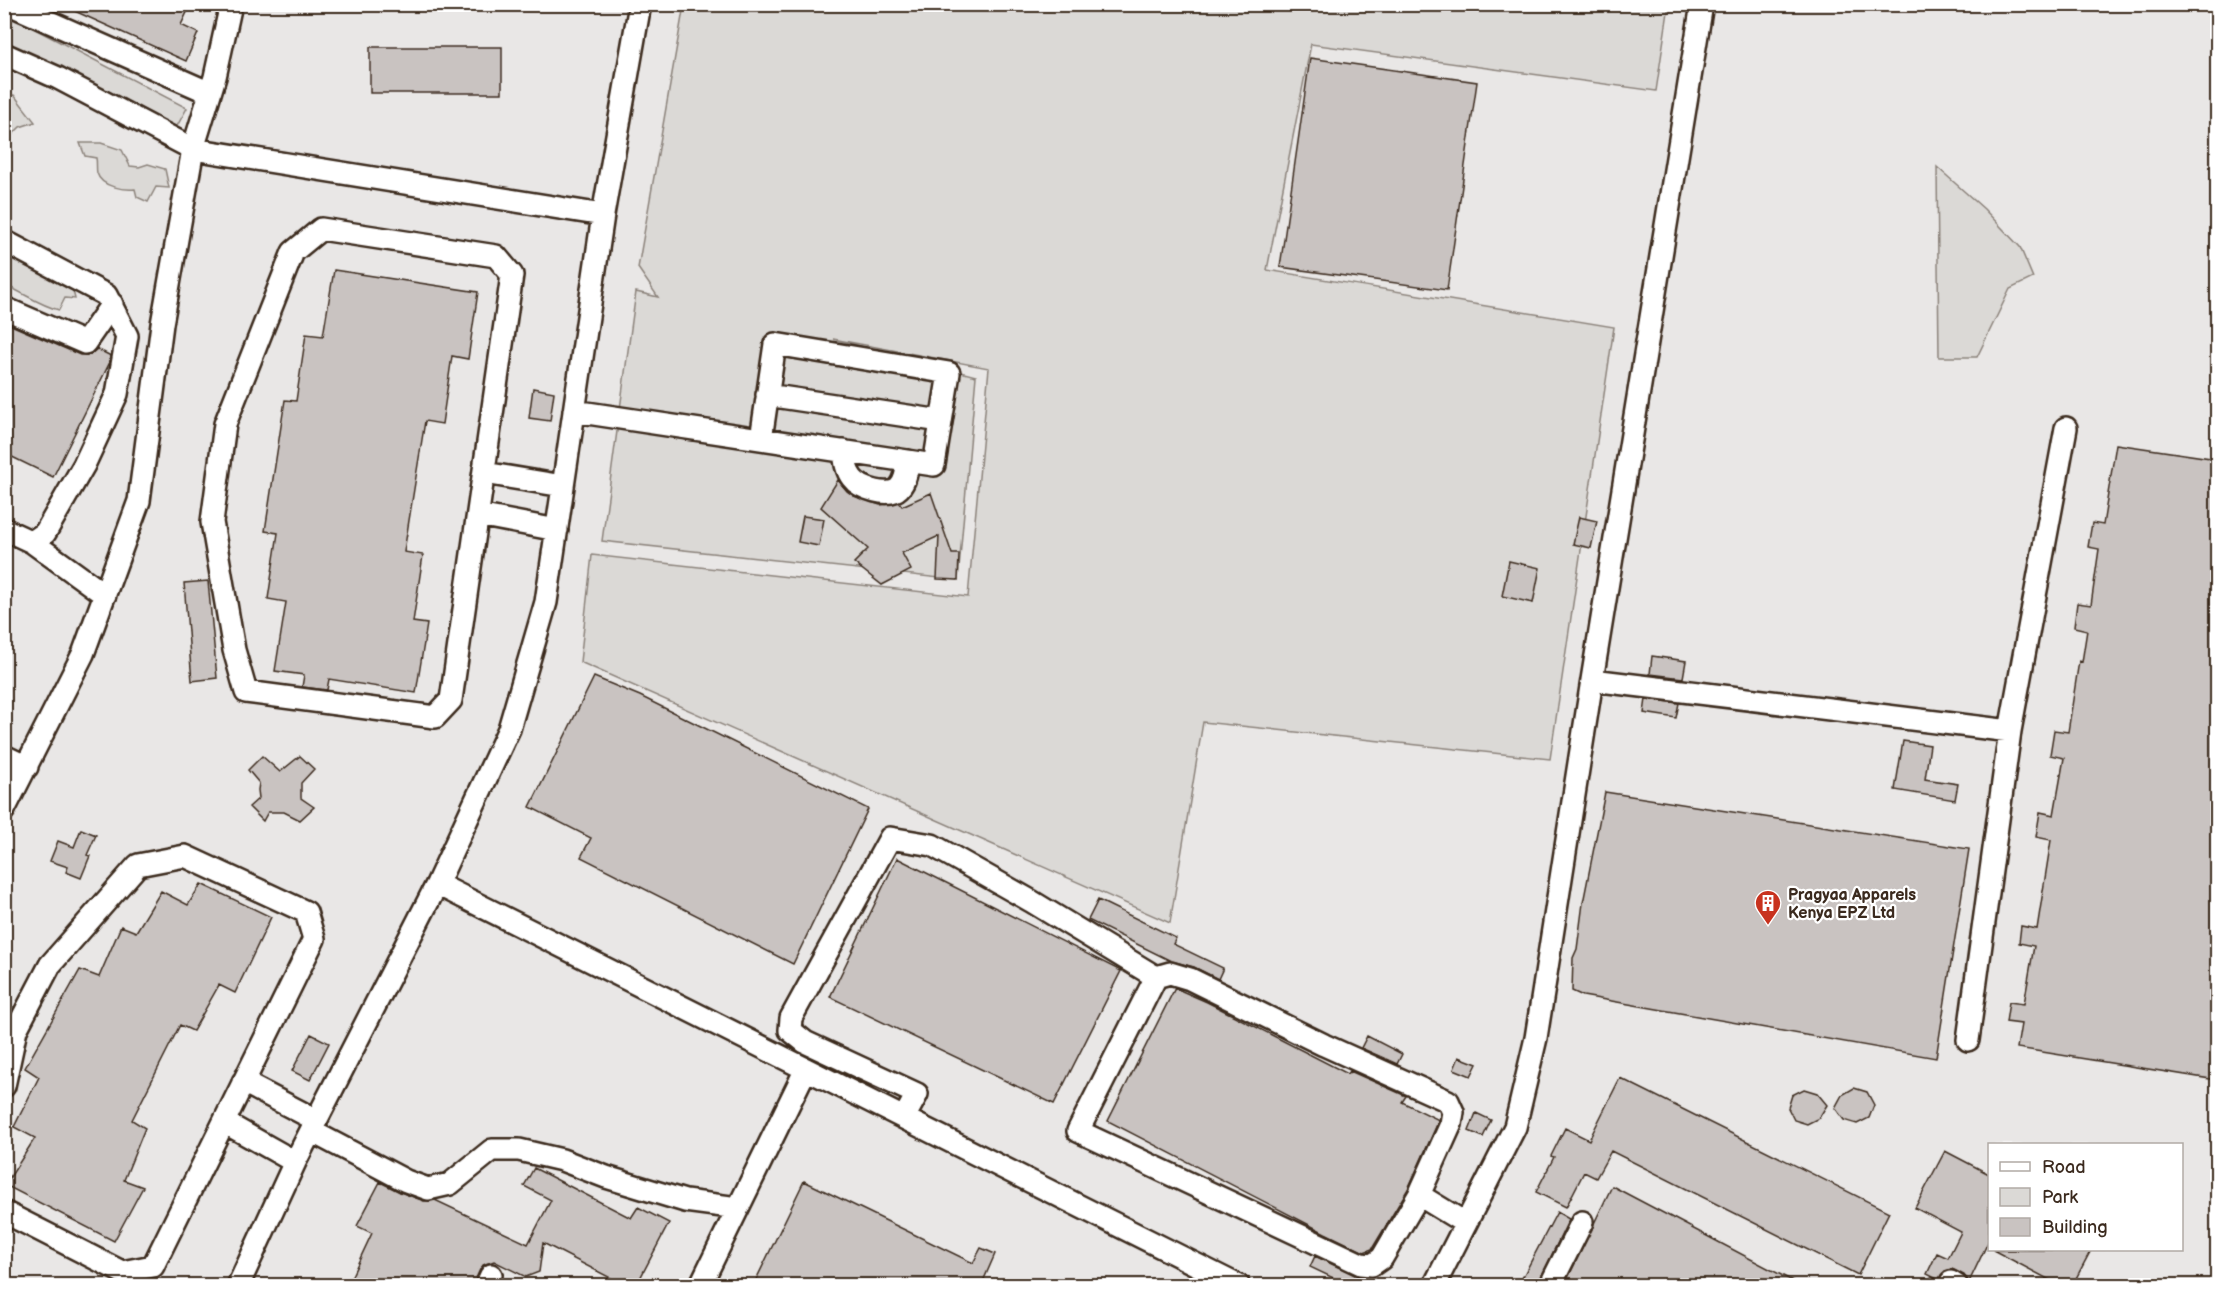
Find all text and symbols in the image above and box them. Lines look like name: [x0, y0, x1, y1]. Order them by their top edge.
place label: Pragyaa Apparels Kenya EPZ Ltd: [1788, 886, 1916, 923]
building icon: Pragyaa Apparels Kenya EPZ Ltd: [1753, 888, 1783, 926]
legend: [1988, 1143, 2183, 1251]
text: Road: [2042, 1157, 2086, 1178]
text: Park: [2042, 1187, 2078, 1208]
text: Building: [2042, 1217, 2108, 1238]

